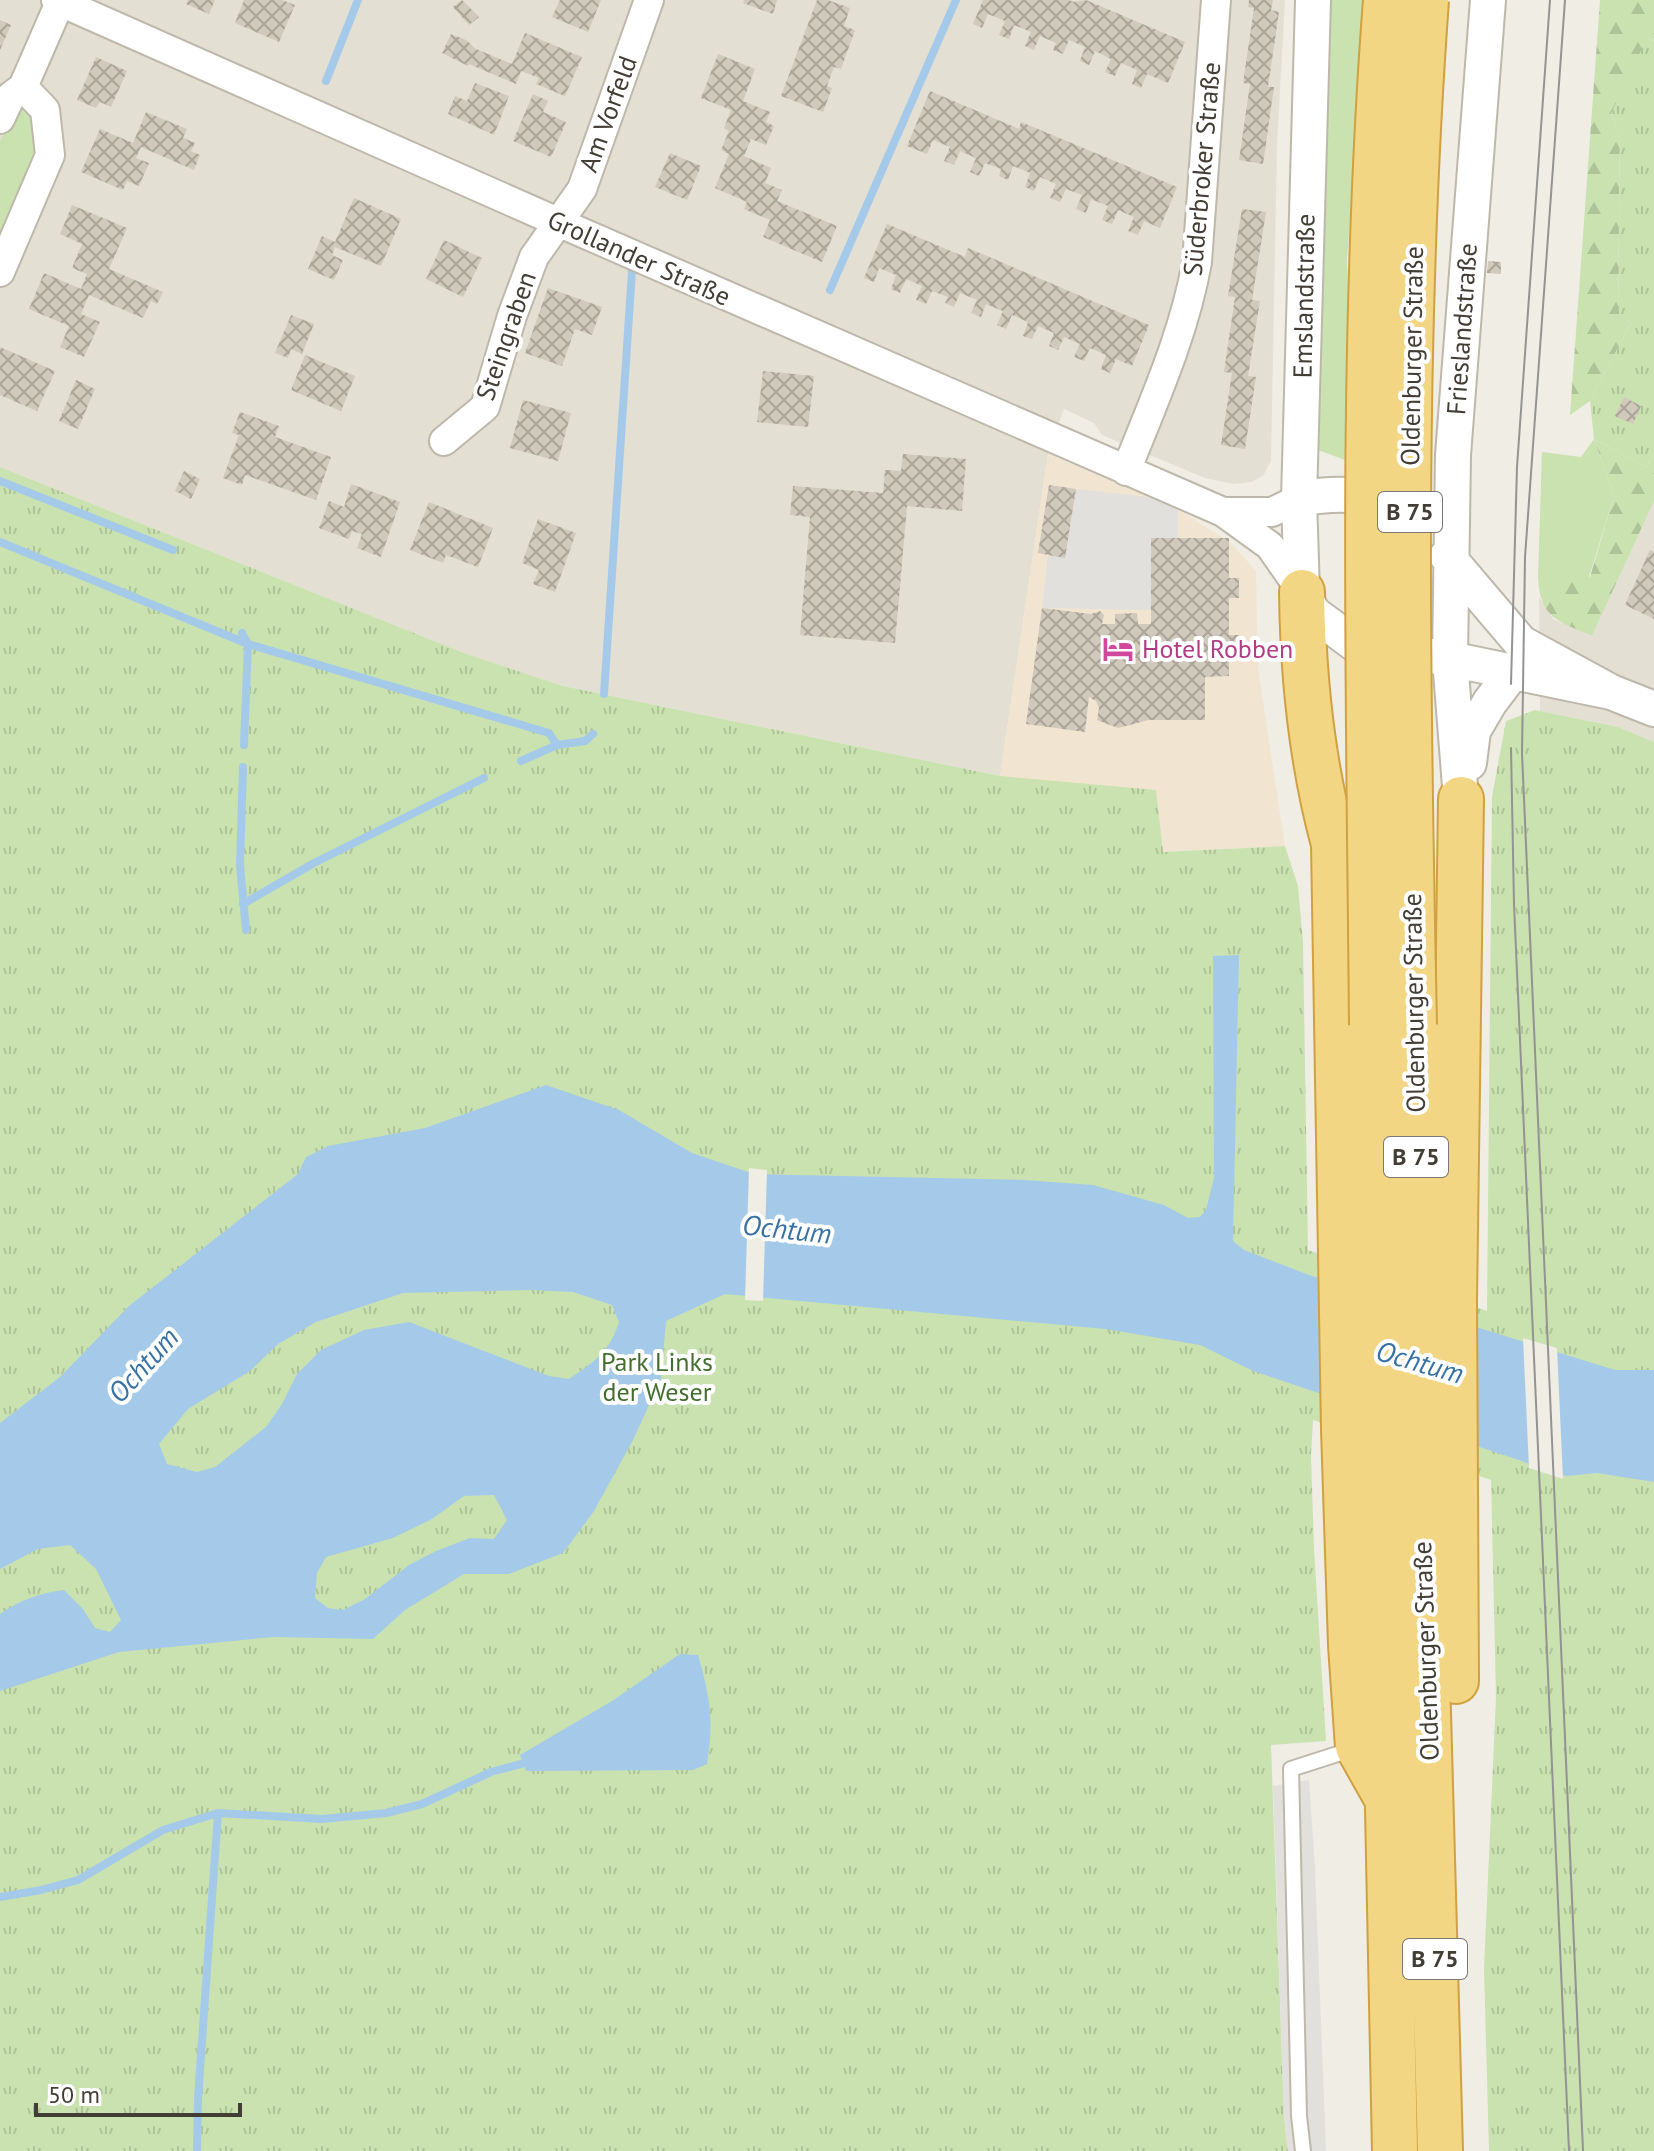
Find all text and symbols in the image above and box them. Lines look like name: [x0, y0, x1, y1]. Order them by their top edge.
street label: Am Vorfeld: [571, 51, 644, 176]
street label: Süderbroker Straße: [1176, 61, 1227, 277]
street label: Grollander Straße: [543, 202, 736, 313]
street label: Emslandstraße: [1286, 213, 1321, 379]
street label: Frieslandstraße: [1439, 242, 1484, 416]
street label: Oldenburger Straße: [1393, 246, 1430, 466]
street label: Steingraben: [468, 267, 543, 405]
road number: B 75: [1378, 492, 1442, 532]
hotel icon: Hotel Robben: [1101, 632, 1135, 666]
place label: Hotel Robben: [1142, 632, 1293, 665]
street label: Oldenburger Straße: [1395, 893, 1432, 1113]
road number: B 75: [1384, 1137, 1448, 1177]
water label: Ochtum: [741, 1205, 833, 1252]
water label: Ochtum: [99, 1319, 186, 1410]
water label: Ochtum: [1372, 1331, 1468, 1392]
park label: Park Links der Weser: [601, 1345, 713, 1408]
street label: Oldenburger Straße: [1405, 1541, 1446, 1761]
road number: B 75: [1403, 1939, 1467, 1979]
scale bar: [36, 2067, 240, 2117]
text: 50 m: [48, 2079, 100, 2110]

